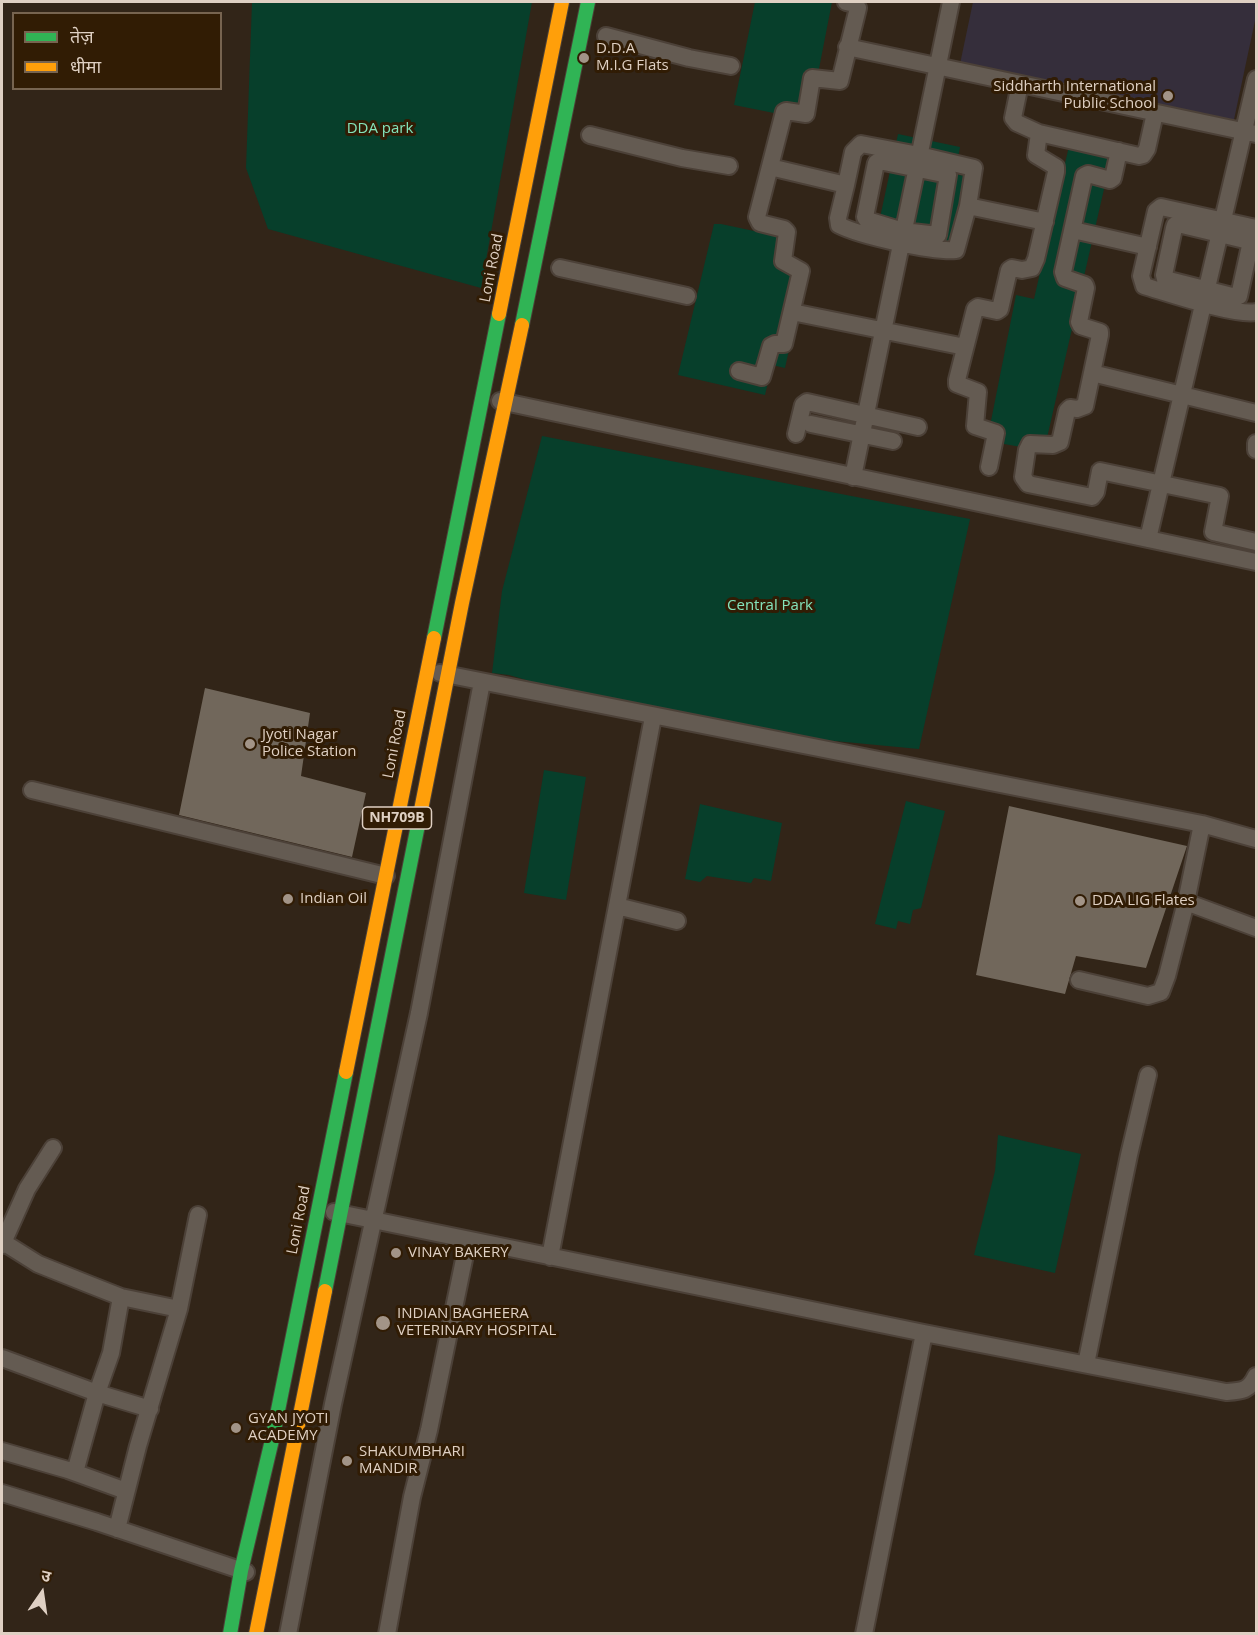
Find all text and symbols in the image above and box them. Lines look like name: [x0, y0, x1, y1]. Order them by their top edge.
legend: [12, 12, 222, 90]
text: तेज़: [70, 24, 94, 48]
place label: D.D.A M.I.G Flats: [596, 40, 669, 75]
marker: D.D.A M.I.G Flats: [577, 51, 591, 65]
text: धीमा: [70, 54, 101, 78]
place label: Siddharth International Public School: [993, 78, 1156, 113]
marker: Siddharth International Public School: [1161, 89, 1175, 103]
park label: DDA park: [347, 120, 413, 138]
street label: Loni Road: [477, 232, 507, 304]
park label: Central Park: [727, 597, 813, 615]
street label: Loni Road: [380, 708, 410, 780]
place label: Jyoti Nagar Police Station: [262, 726, 356, 761]
marker: Jyoti Nagar Police Station: [243, 737, 257, 751]
road number: NH709B: [362, 807, 432, 829]
place label: Indian Oil: [300, 890, 367, 908]
marker: Indian Oil: [281, 892, 295, 906]
place label: DDA LIG Flates: [1092, 892, 1195, 910]
marker: DDA LIG Flates: [1073, 894, 1087, 908]
street label: Loni Road: [284, 1184, 314, 1256]
place label: VINAY BAKERY: [408, 1244, 509, 1262]
marker: VINAY BAKERY: [389, 1246, 403, 1260]
place label: INDIAN BAGHEERA VETERINARY HOSPITAL: [397, 1305, 556, 1340]
marker: INDIAN BAGHEERA VETERINARY HOSPITAL: [374, 1314, 392, 1332]
place label: GYAN JYOTI ACADEMY: [248, 1410, 329, 1445]
marker: GYAN JYOTI ACADEMY: [229, 1421, 243, 1435]
place label: SHAKUMBHARI MANDIR: [359, 1443, 465, 1478]
marker: SHAKUMBHARI MANDIR: [340, 1454, 354, 1468]
north arrow: [12, 1563, 72, 1623]
text: उ: [39, 1564, 53, 1587]

